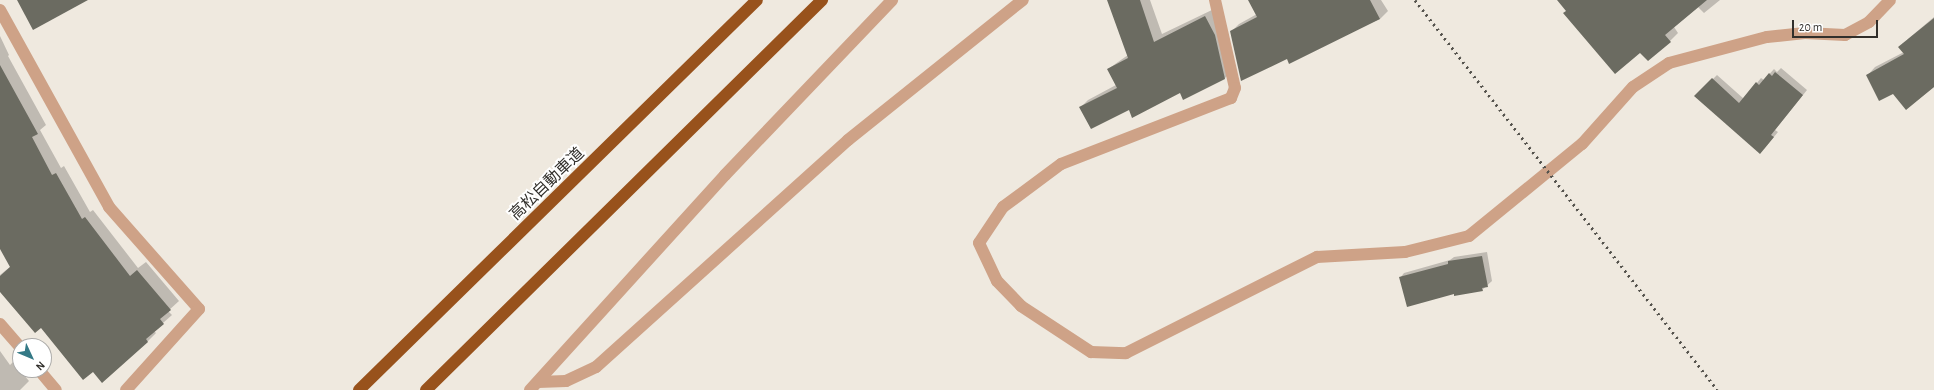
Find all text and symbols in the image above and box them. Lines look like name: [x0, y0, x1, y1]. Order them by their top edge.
scale bar: [1794, 12, 1880, 38]
text: 20 m: [1799, 21, 1822, 33]
street label: 高松自動車道: [506, 144, 588, 224]
north arrow: [12, 338, 52, 378]
text: N: [34, 359, 47, 373]

